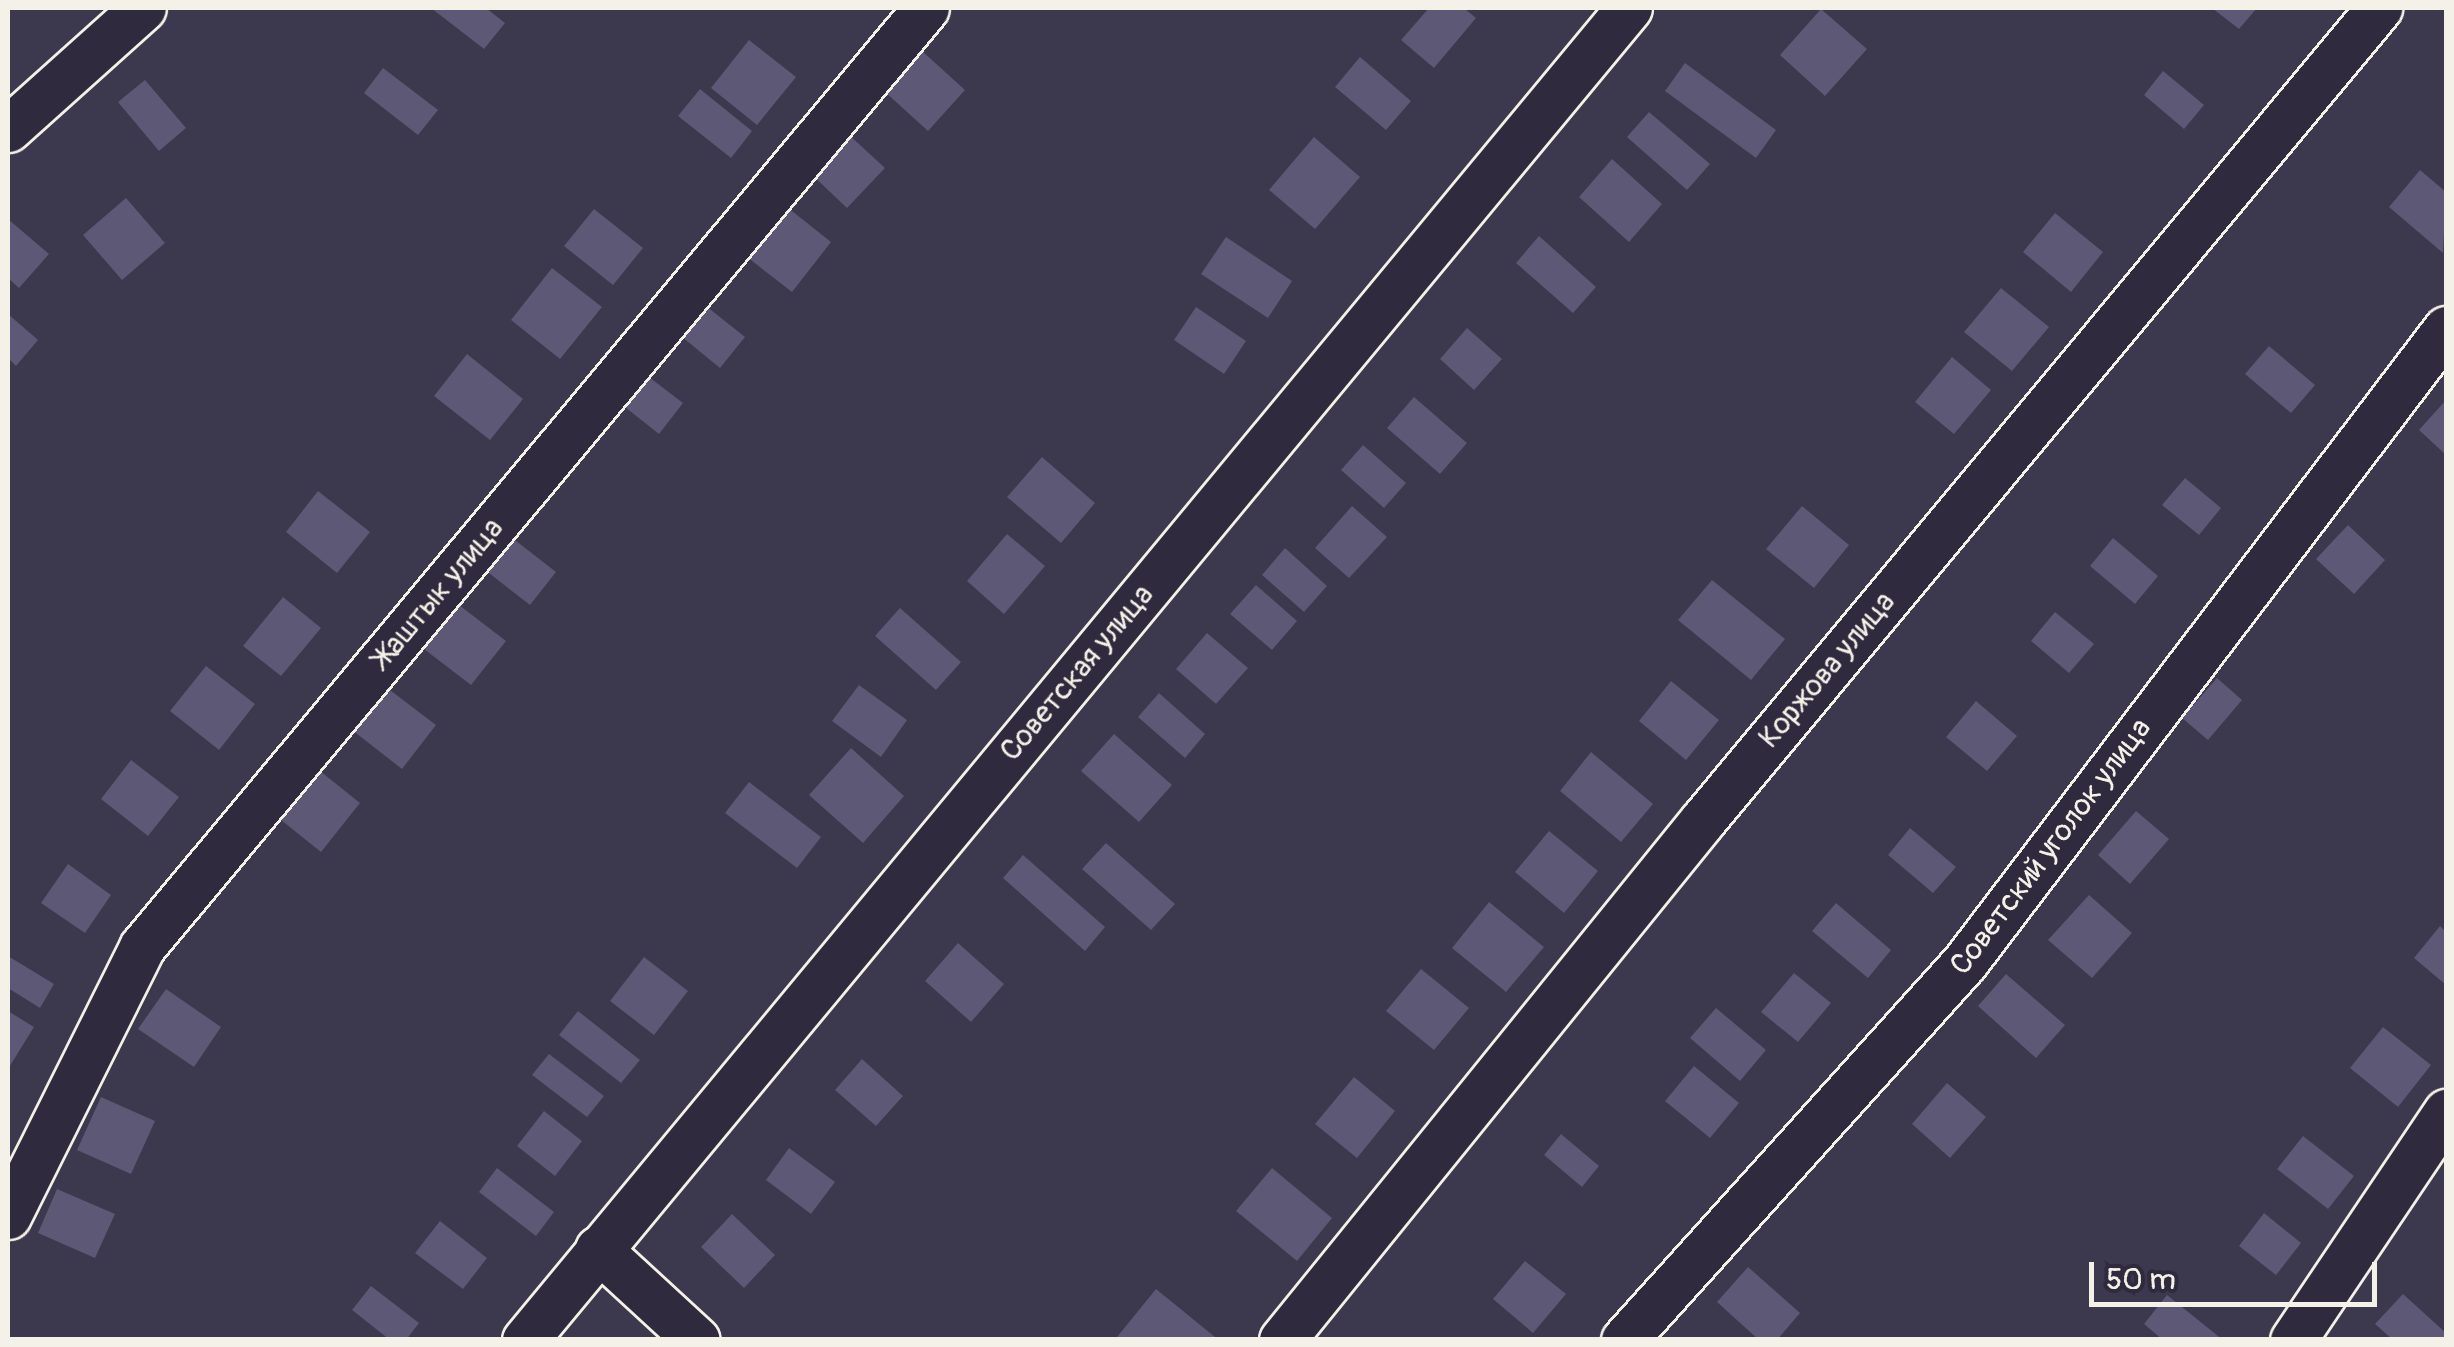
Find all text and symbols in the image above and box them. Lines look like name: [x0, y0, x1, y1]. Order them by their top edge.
street label: Жаштык улица: [365, 511, 511, 675]
street label: Советская улица: [993, 577, 1161, 769]
street label: Коржова улица: [1751, 585, 1903, 755]
street label: Советский уголок улица: [1943, 712, 2159, 982]
scale bar: [2094, 1242, 2382, 1304]
text: 50 m: [2106, 1261, 2176, 1298]

